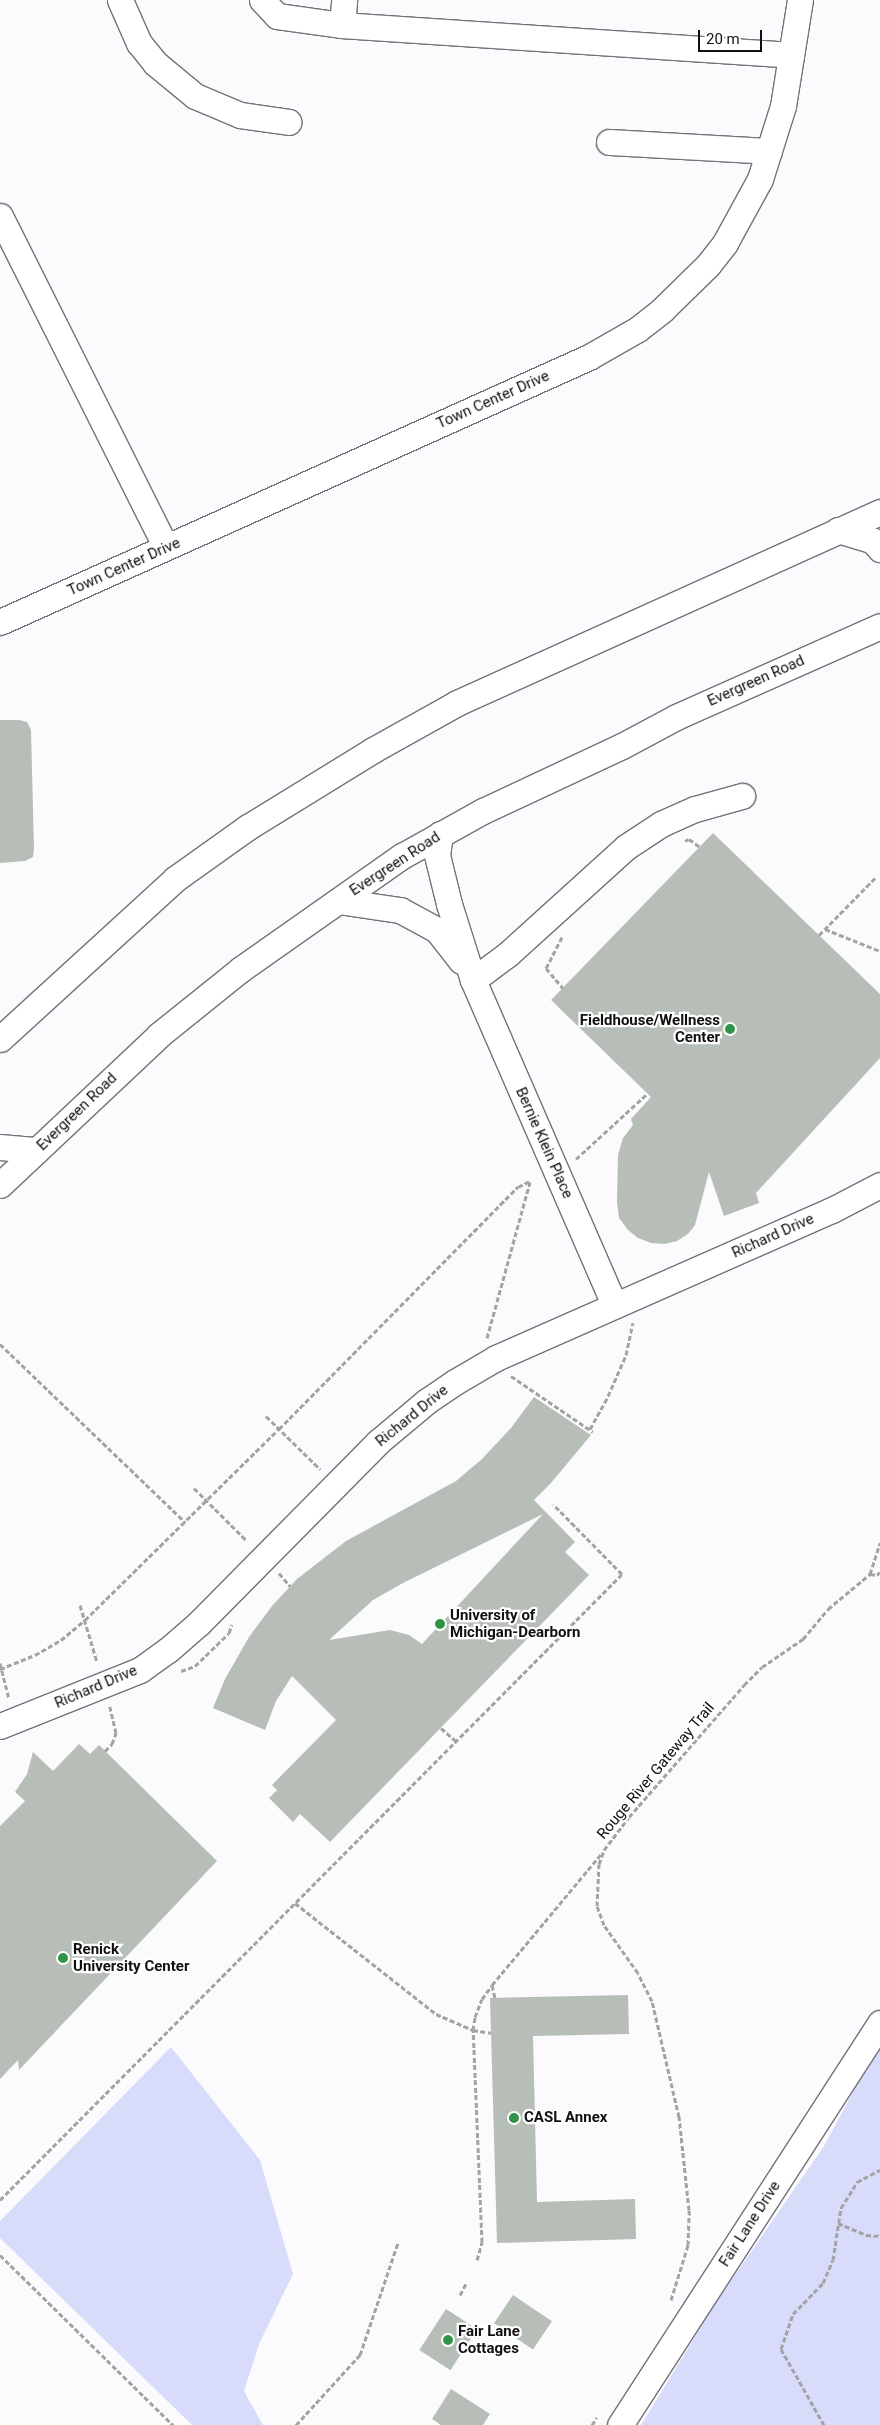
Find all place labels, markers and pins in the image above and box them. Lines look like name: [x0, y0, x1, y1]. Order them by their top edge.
place label: Fieldhouse/Wellness Center: [580, 1011, 720, 1046]
marker: Fieldhouse/Wellness Center: [724, 1023, 736, 1035]
place label: University of Michigan-Dearborn: [450, 1606, 580, 1641]
marker: University of Michigan-Dearborn: [434, 1618, 446, 1630]
place label: Renick University Center: [73, 1940, 189, 1975]
marker: Renick University Center: [57, 1952, 69, 1964]
place label: CASL Annex: [524, 2109, 607, 2127]
marker: CASL Annex: [508, 2112, 520, 2124]
place label: Fair Lane Cottages: [458, 2322, 520, 2357]
marker: Fair Lane Cottages: [442, 2334, 454, 2346]

